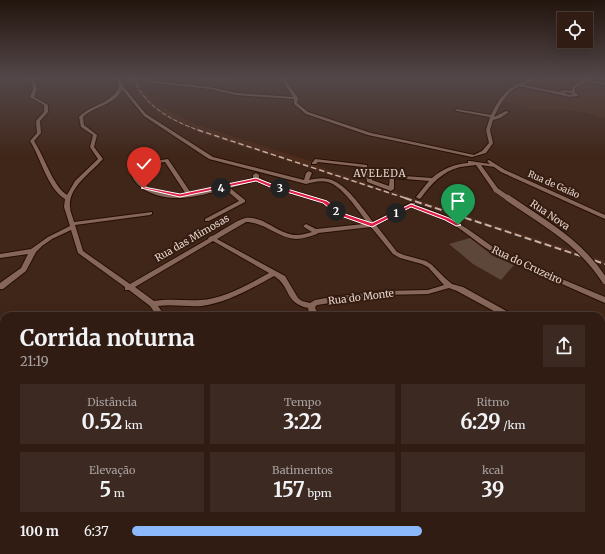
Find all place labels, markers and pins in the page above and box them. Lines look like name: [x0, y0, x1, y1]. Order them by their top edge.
pin: [127, 147, 161, 188]
pin: 4: [211, 178, 231, 198]
pin: 3: [270, 178, 290, 198]
pin: [441, 184, 475, 225]
pin: 2: [326, 201, 346, 221]
pin: 1: [386, 203, 406, 223]

